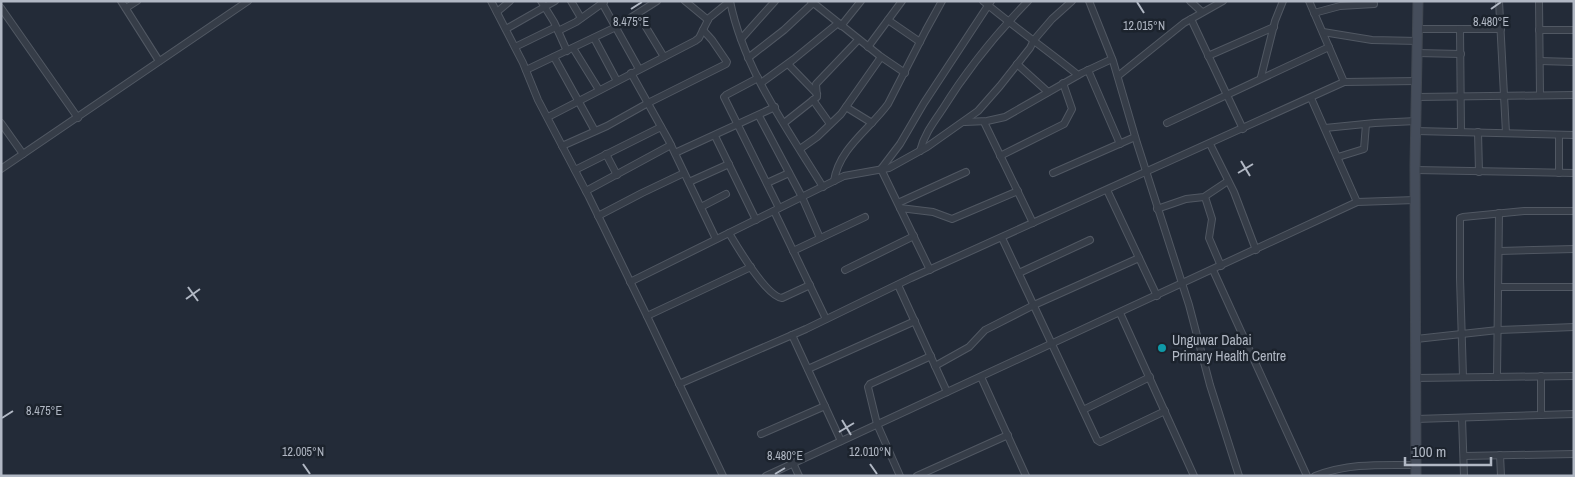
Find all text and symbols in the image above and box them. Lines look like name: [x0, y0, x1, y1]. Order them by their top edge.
text: 8.475°E: [613, 14, 649, 30]
text: 8.480°E: [1473, 14, 1509, 30]
text: 12.015°N: [1123, 18, 1165, 34]
place label: Unguwar Dabai Primary Health Centre: [1172, 331, 1286, 365]
marker: Unguwar Dabai Primary Health Centre: [1156, 342, 1168, 354]
text: 8.475°E: [26, 403, 62, 419]
scale bar: [1405, 434, 1491, 466]
text: 100 m: [1412, 441, 1446, 462]
text: 12.005°N: [282, 444, 324, 460]
text: 12.010°N: [849, 444, 891, 460]
text: 8.480°E: [767, 448, 803, 464]

